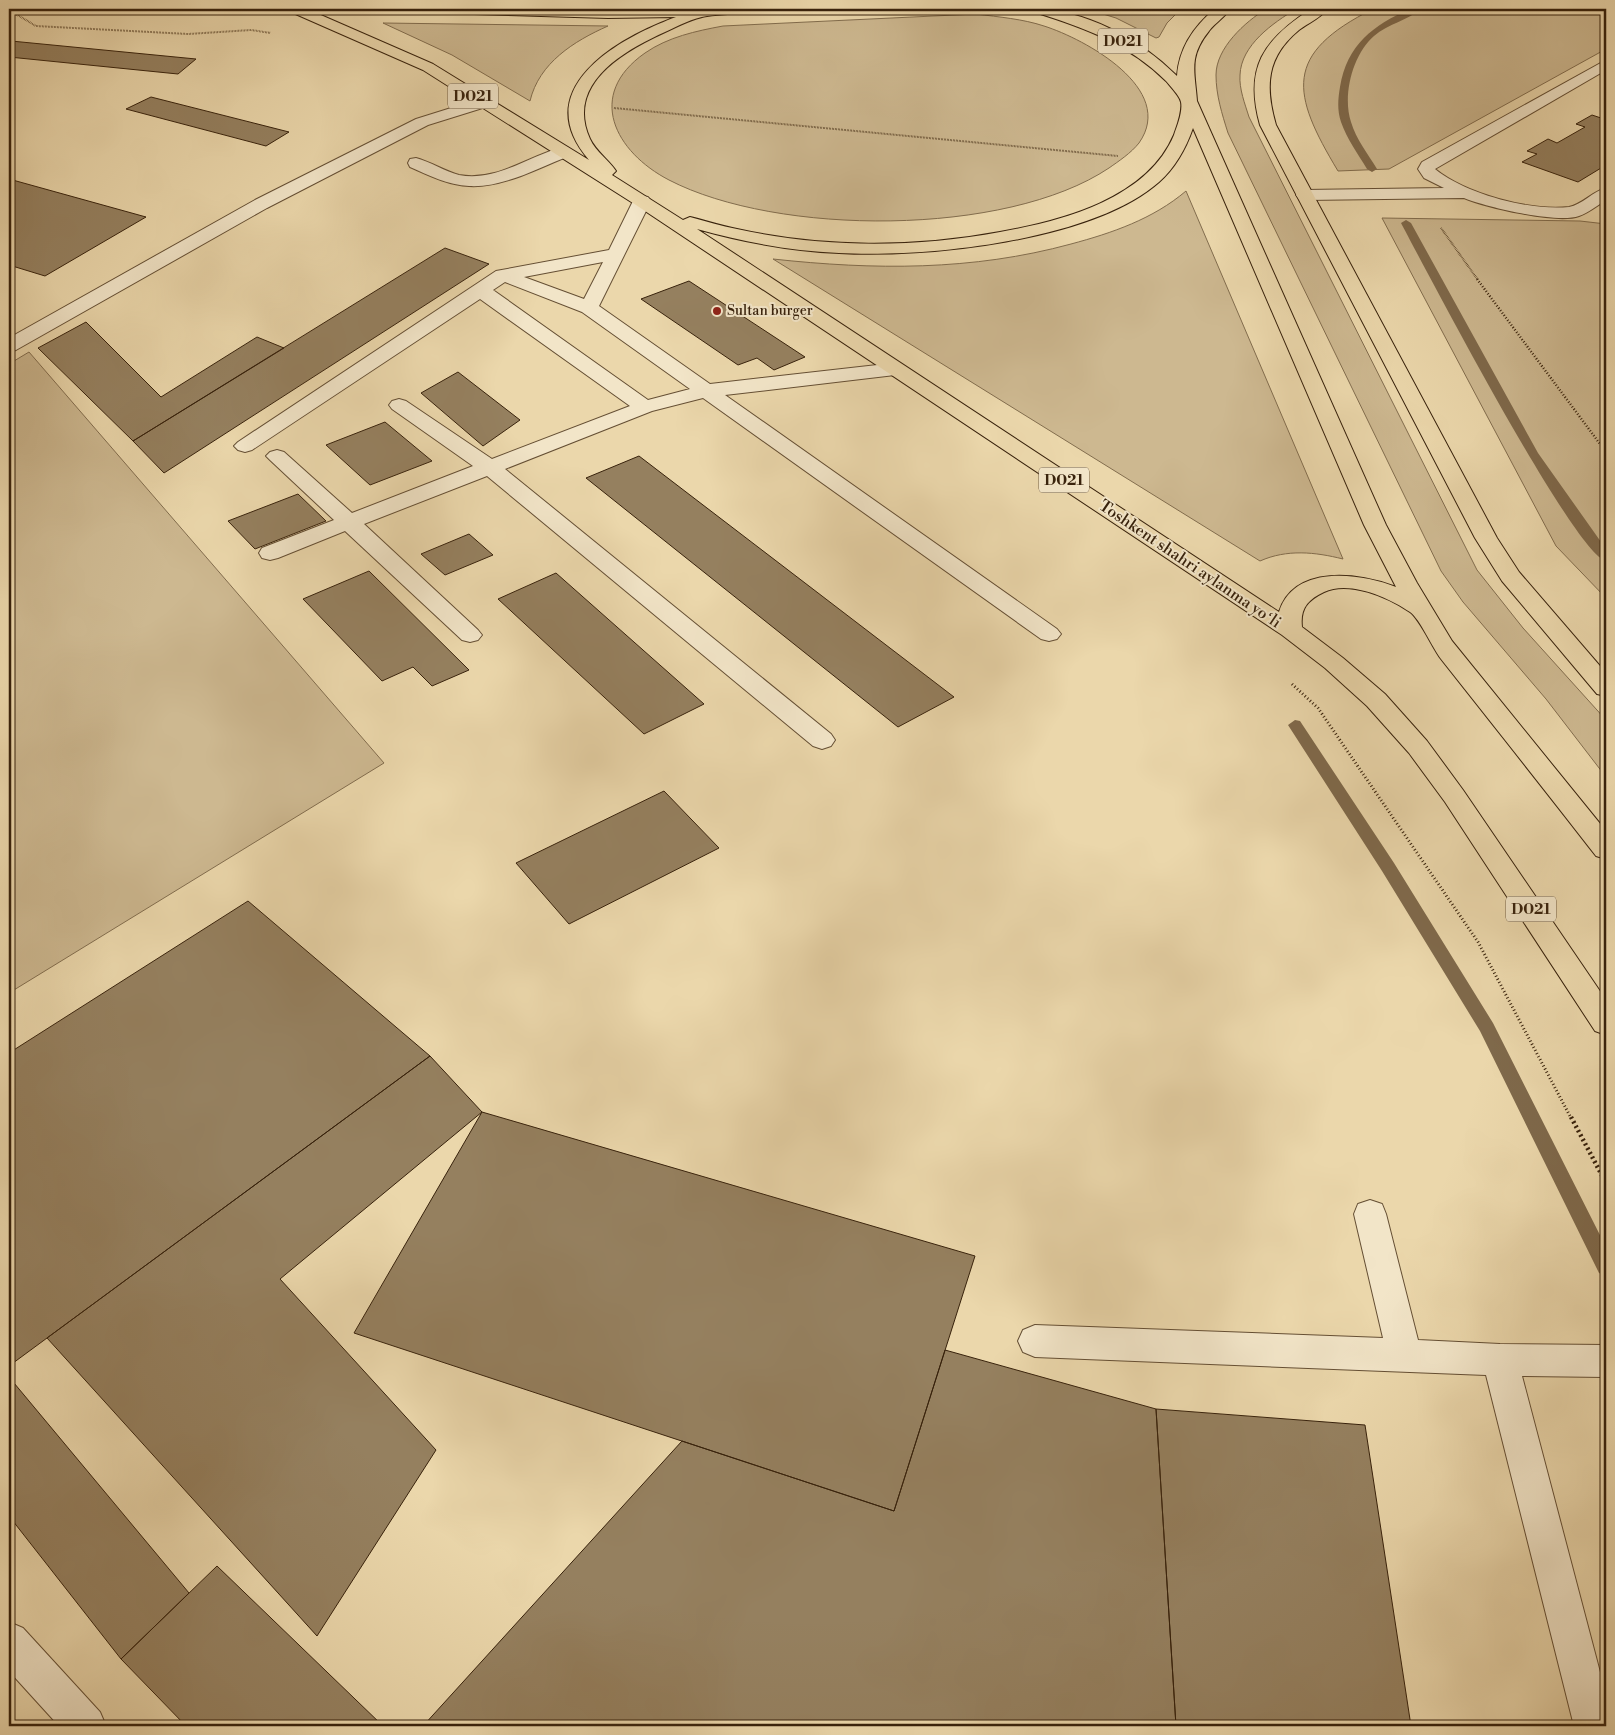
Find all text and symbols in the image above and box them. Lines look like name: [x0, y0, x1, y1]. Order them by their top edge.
road number: D021: [1098, 28, 1148, 54]
road number: D021: [448, 84, 498, 108]
place label: Sultan burger: [727, 302, 813, 320]
marker: Sultan burger: [711, 305, 723, 317]
road number: D021: [1039, 468, 1089, 492]
street label: Toshkent shahri aylanma yoʻli: [1095, 495, 1285, 633]
road number: D021: [1506, 896, 1556, 922]

